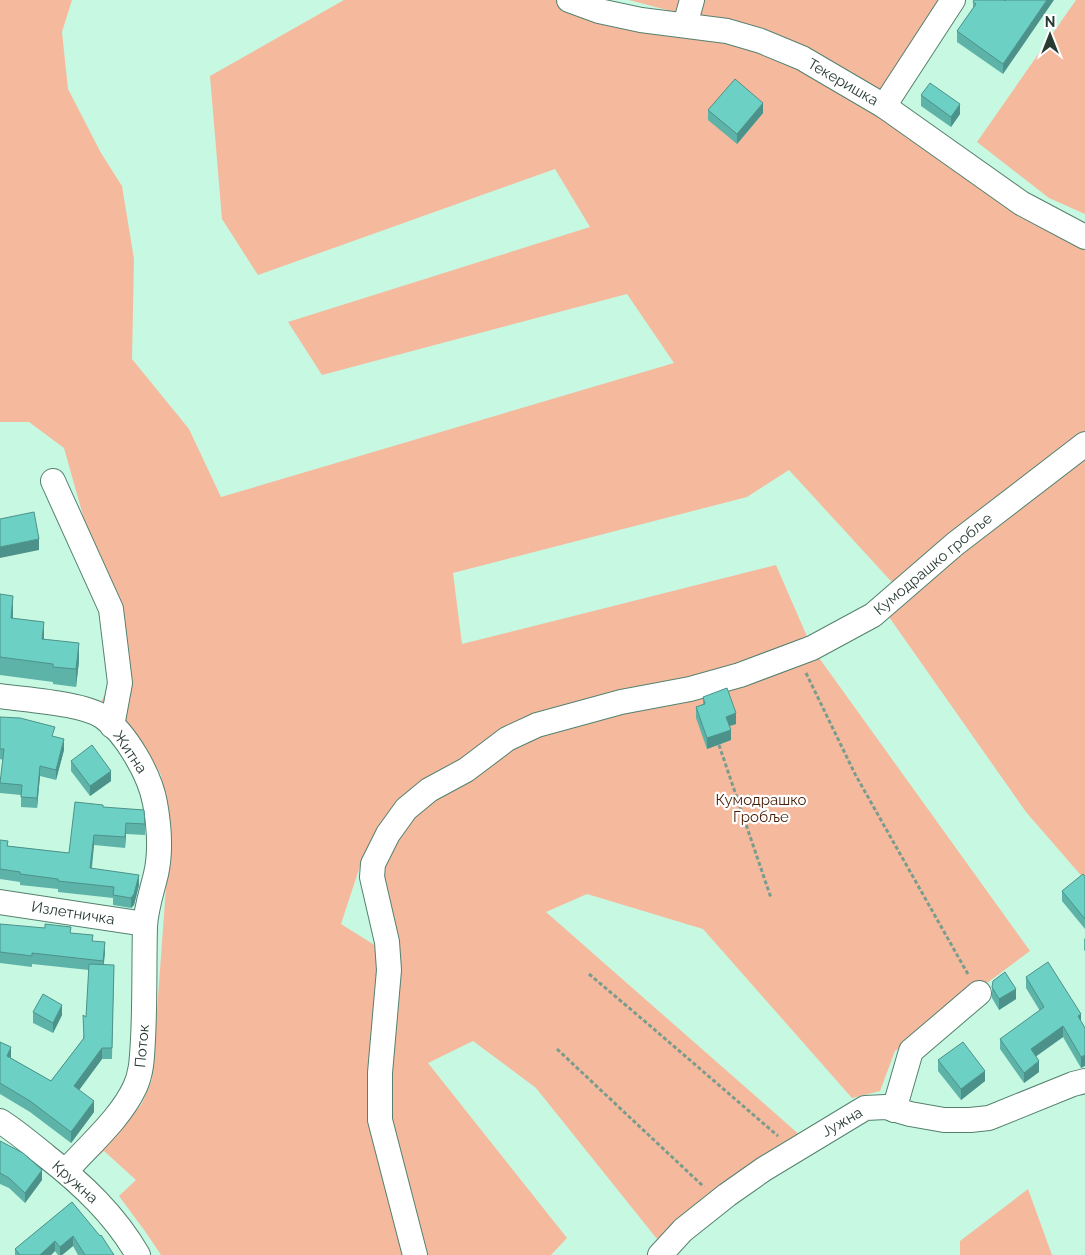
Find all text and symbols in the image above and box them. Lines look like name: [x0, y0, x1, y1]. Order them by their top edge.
north arrow: [1025, 10, 1075, 60]
text: N: [1045, 14, 1055, 30]
street label: Текеришка: [804, 55, 882, 109]
street label: Кумодрашко гробље: [870, 509, 996, 619]
street label: Житна: [109, 727, 151, 777]
park label: Кумодрашко Гробље: [716, 791, 807, 826]
street label: Излетничка: [30, 898, 116, 928]
street label: Поток: [131, 1023, 153, 1068]
street label: Јужна: [818, 1103, 866, 1141]
street label: Кружна: [48, 1157, 102, 1207]

